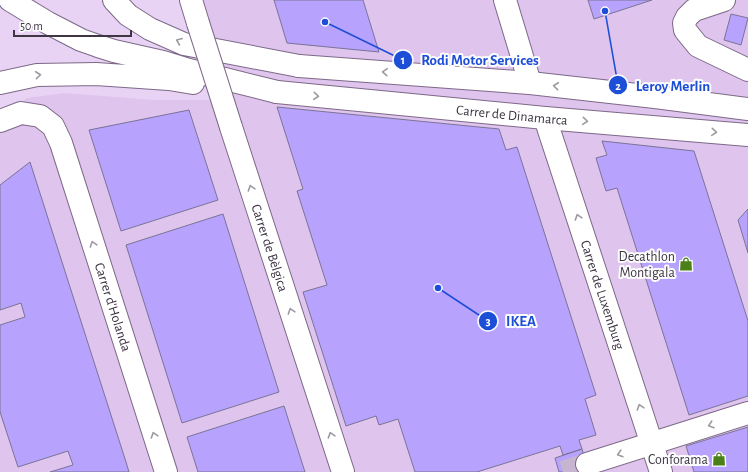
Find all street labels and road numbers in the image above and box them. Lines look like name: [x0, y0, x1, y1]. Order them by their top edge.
street label: Carrer de Dinamarca: [455, 103, 569, 128]
street label: Carrer de Bèlgica: [249, 203, 290, 294]
street label: Carrer de Luxemburg: [578, 239, 626, 352]
street label: Carrer d'Holanda: [92, 261, 133, 354]

